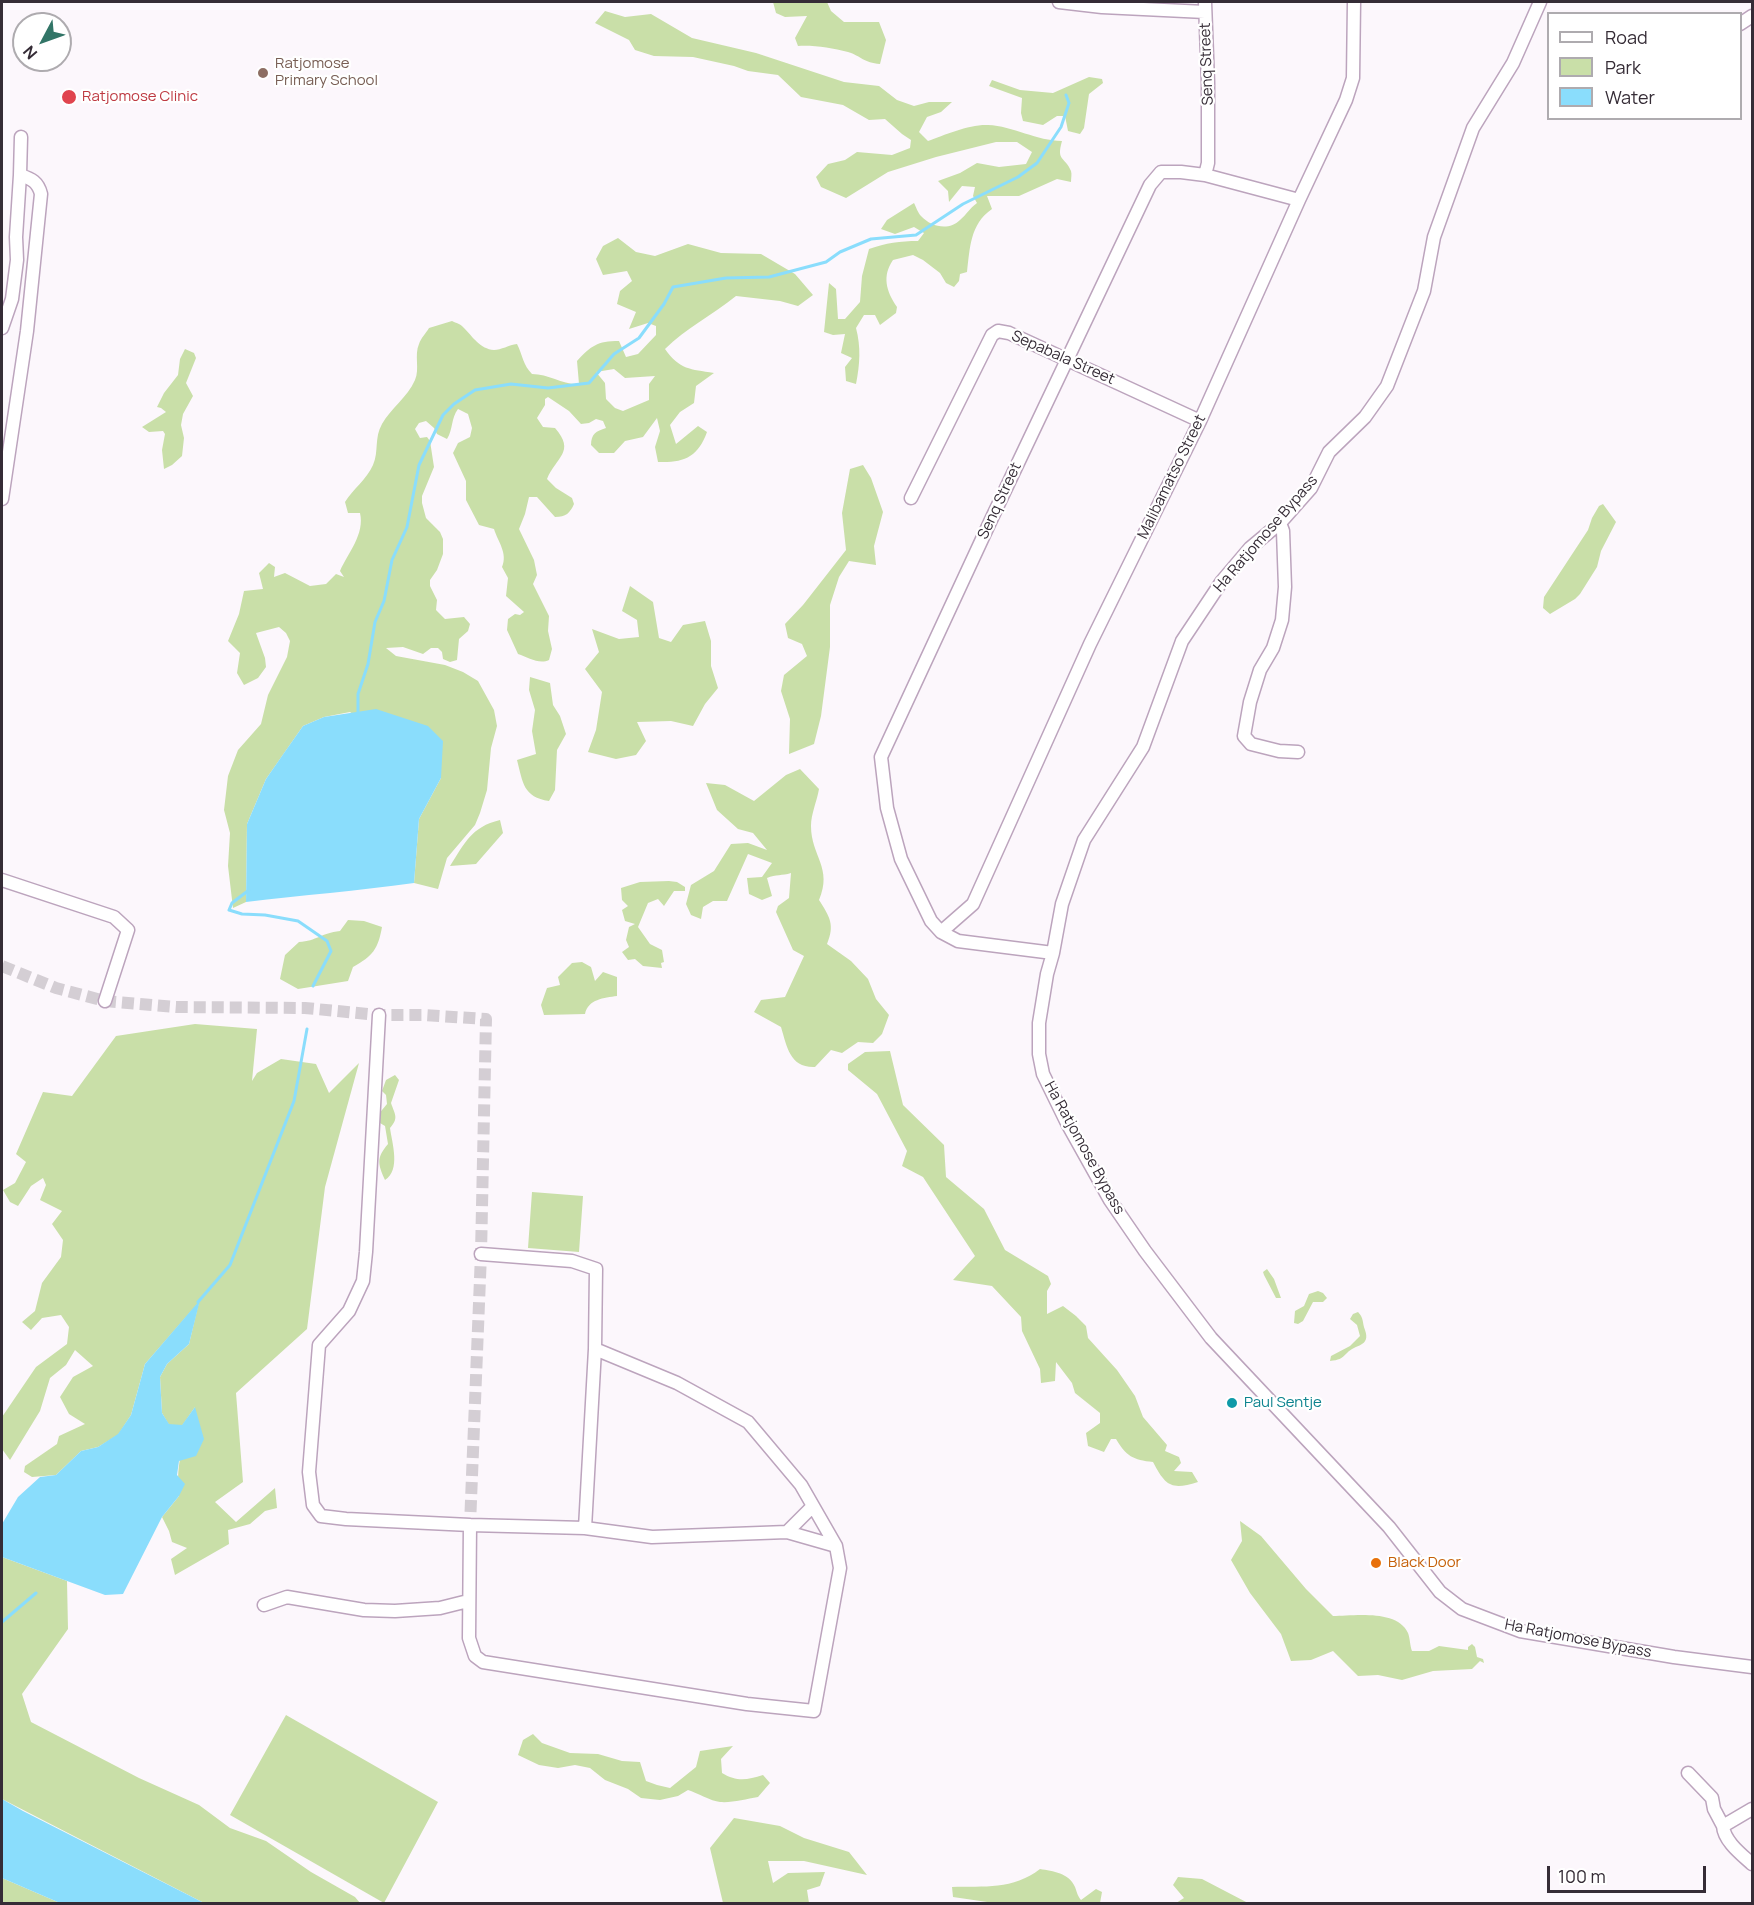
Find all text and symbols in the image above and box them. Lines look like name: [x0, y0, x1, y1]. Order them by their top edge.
north arrow: [12, 12, 72, 72]
legend: [1547, 12, 1742, 120]
street label: Senq Street: [1197, 22, 1217, 106]
text: Road: [1605, 25, 1648, 49]
text: N: [18, 41, 42, 64]
place label: Ratjomose Primary School: [275, 55, 378, 90]
text: Park: [1605, 55, 1641, 79]
marker: Ratjomose Primary School: [256, 66, 270, 80]
text: Water: [1605, 85, 1655, 109]
marker: Ratjomose Clinic: [60, 88, 78, 106]
place label: Ratjomose Clinic: [82, 88, 198, 106]
street label: Sepabala Street: [1009, 327, 1117, 389]
street label: Malibamatso Street: [1134, 412, 1210, 542]
street label: Senq Street: [974, 460, 1026, 542]
street label: Ha Ratjomose Bypass: [1210, 472, 1322, 596]
street label: Ha Ratjomose Bypass: [1040, 1078, 1128, 1218]
place label: Paul Sentje: [1244, 1394, 1322, 1412]
marker: Paul Sentje: [1225, 1396, 1239, 1410]
place label: Black Door: [1388, 1554, 1461, 1572]
marker: Black Door: [1369, 1556, 1383, 1570]
street label: Ha Ratjomose Bypass: [1503, 1616, 1653, 1662]
scale bar: [1550, 1854, 1709, 1892]
text: 100 m: [1558, 1864, 1606, 1888]

